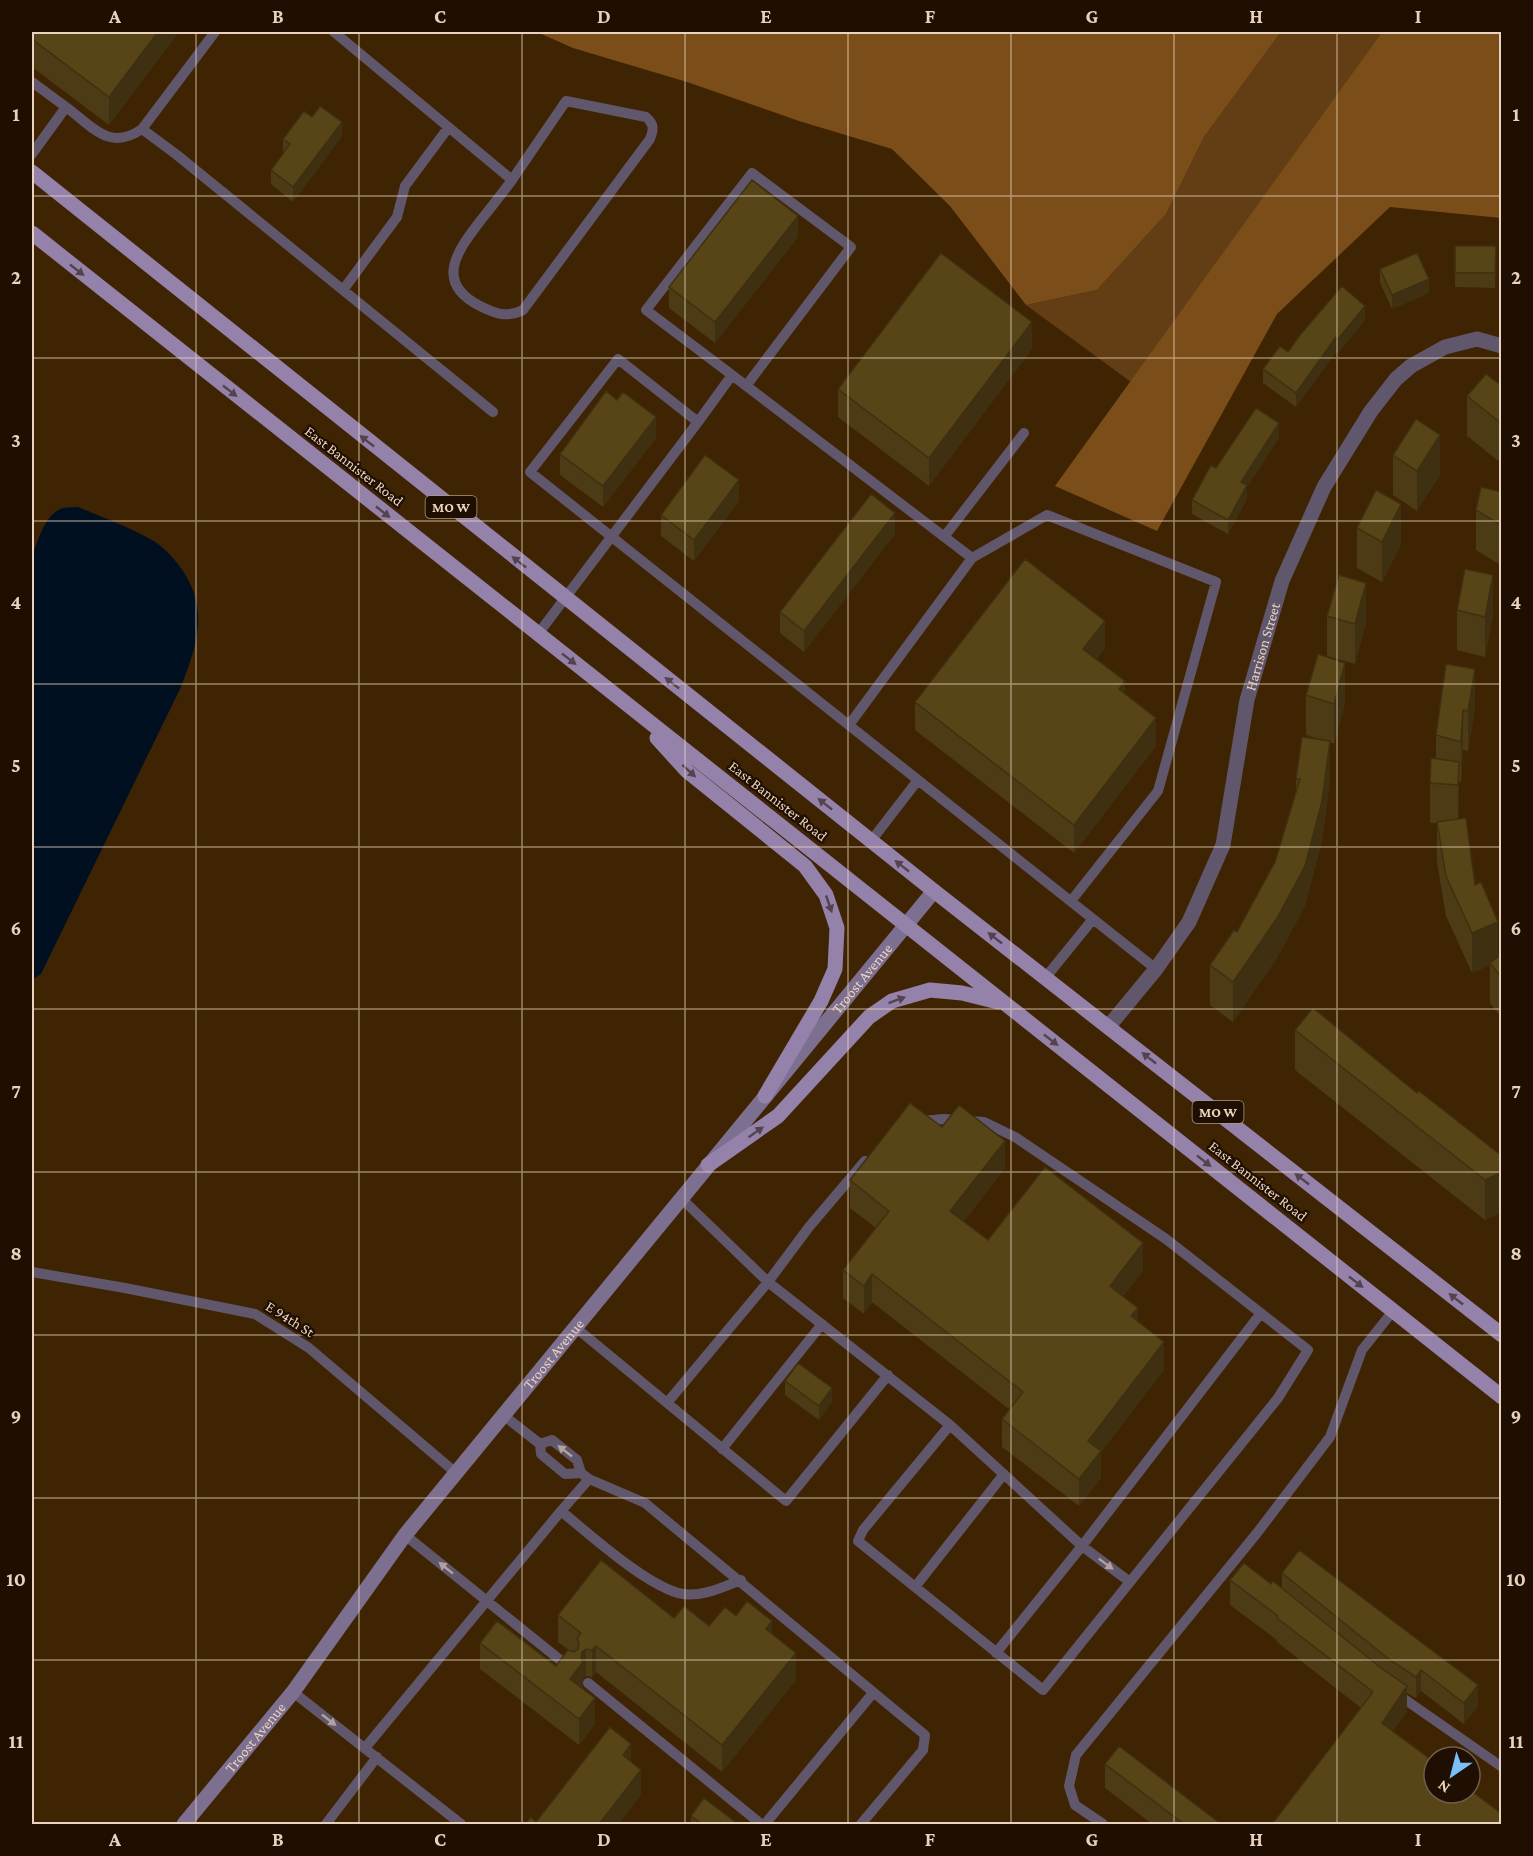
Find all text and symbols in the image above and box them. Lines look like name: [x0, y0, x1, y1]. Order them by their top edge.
text: A: [108, 5, 122, 27]
text: B: [272, 5, 284, 27]
text: C: [434, 5, 446, 27]
text: D: [597, 5, 611, 27]
text: E: [760, 5, 772, 27]
text: F: [925, 5, 936, 27]
text: G: [1086, 5, 1099, 27]
text: H: [1249, 5, 1263, 27]
text: I: [1415, 5, 1422, 27]
text: 1: [12, 103, 20, 125]
text: 1: [1512, 103, 1520, 125]
one-way arrow: [70, 263, 85, 275]
text: 2: [11, 266, 21, 288]
text: 2: [1511, 266, 1521, 288]
one-way arrow: [223, 384, 238, 396]
street label: East Bannister Road: [302, 423, 406, 509]
text: 3: [11, 429, 21, 451]
text: 3: [1511, 429, 1521, 451]
one-way arrow: [359, 435, 374, 447]
road number: MO W: [426, 496, 476, 518]
one-way arrow: [375, 505, 391, 518]
one-way arrow: [512, 557, 527, 569]
text: 4: [11, 591, 22, 613]
text: 4: [1511, 591, 1522, 613]
street label: Harrison Street: [1242, 600, 1283, 693]
one-way arrow: [561, 652, 577, 665]
one-way arrow: [664, 677, 680, 690]
text: 5: [11, 754, 21, 776]
text: 5: [1511, 754, 1521, 776]
street label: East Bannister Road: [726, 758, 830, 844]
one-way arrow: [682, 764, 697, 778]
one-way arrow: [817, 798, 833, 811]
one-way arrow: [895, 860, 910, 872]
one-way arrow: [825, 895, 835, 913]
text: 6: [11, 917, 21, 939]
text: 6: [1511, 917, 1521, 939]
one-way arrow: [988, 933, 1003, 945]
street label: Troost Avenue: [829, 940, 896, 1017]
one-way arrow: [888, 995, 906, 1005]
one-way arrow: [1043, 1033, 1058, 1045]
one-way arrow: [1141, 1052, 1157, 1065]
text: 7: [11, 1080, 21, 1102]
text: 7: [1511, 1080, 1521, 1102]
road number: MO W: [1192, 1101, 1244, 1123]
one-way arrow: [747, 1126, 763, 1138]
street label: East Bannister Road: [1206, 1138, 1310, 1224]
one-way arrow: [1196, 1154, 1211, 1166]
one-way arrow: [1295, 1173, 1310, 1185]
text: 8: [10, 1242, 22, 1264]
text: 8: [1510, 1242, 1522, 1264]
one-way arrow: [1349, 1275, 1364, 1287]
one-way arrow: [1448, 1294, 1463, 1306]
street label: E 94th St: [263, 1298, 318, 1341]
street label: Troost Avenue: [520, 1316, 587, 1393]
text: 9: [11, 1405, 21, 1427]
text: 9: [1511, 1405, 1521, 1427]
one-way arrow: [557, 1444, 573, 1457]
one-way arrow: [1097, 1558, 1113, 1570]
one-way arrow: [439, 1563, 454, 1575]
text: 10: [6, 1568, 26, 1590]
text: 10: [1506, 1568, 1526, 1590]
street label: Troost Avenue: [222, 1699, 289, 1776]
one-way arrow: [321, 1713, 337, 1726]
text: 11: [9, 1730, 24, 1752]
text: 11: [1509, 1730, 1524, 1752]
north arrow: [1422, 1745, 1482, 1805]
text: N: [1434, 1777, 1453, 1797]
text: A: [108, 1828, 122, 1850]
text: B: [272, 1828, 284, 1850]
text: C: [434, 1828, 446, 1850]
text: D: [597, 1828, 611, 1850]
text: E: [760, 1828, 772, 1850]
text: F: [925, 1828, 936, 1850]
text: G: [1086, 1828, 1099, 1850]
text: H: [1249, 1828, 1263, 1850]
text: I: [1415, 1828, 1422, 1850]

